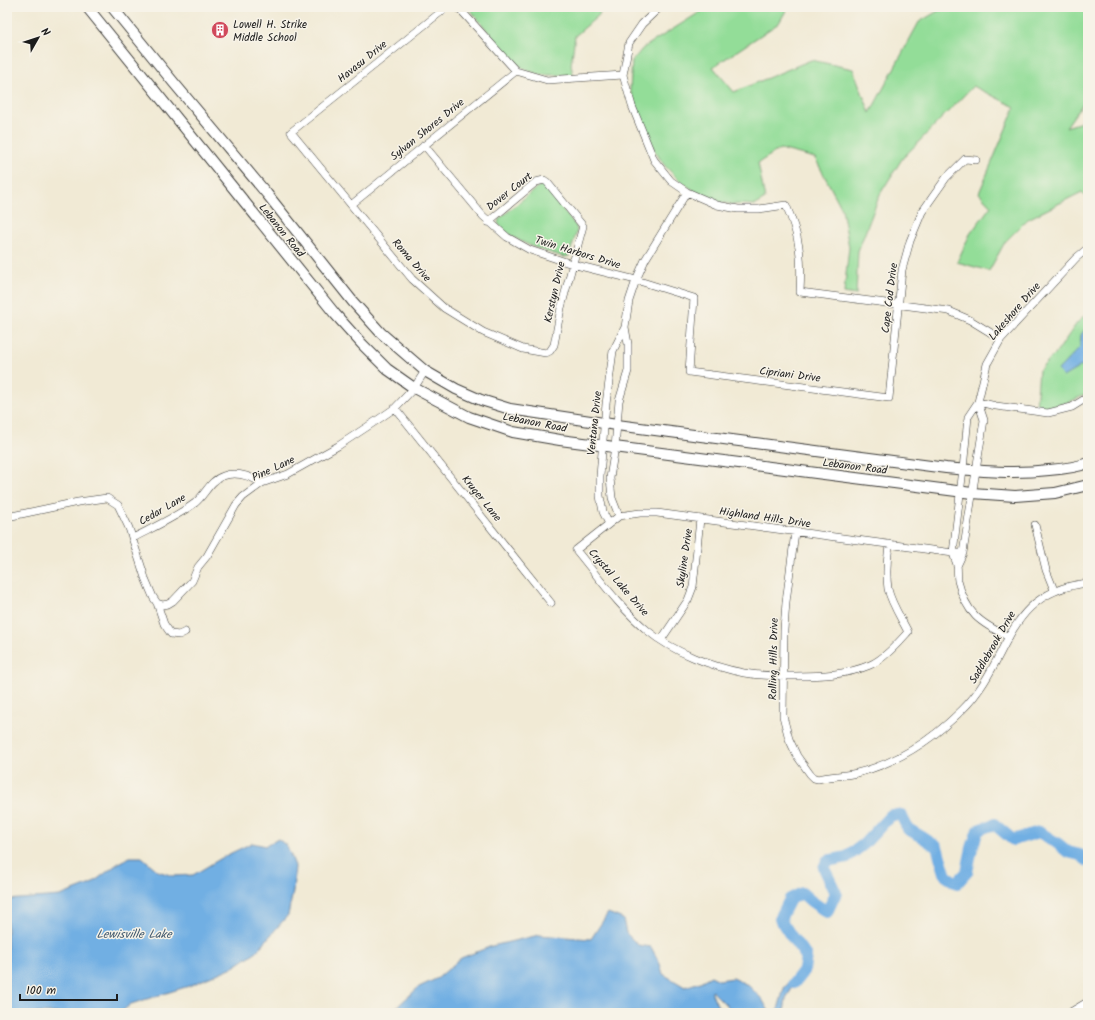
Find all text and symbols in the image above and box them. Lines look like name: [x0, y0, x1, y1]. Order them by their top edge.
place label: Lowell H. Strike Middle School: [233, 16, 307, 47]
north arrow: [18, 18, 58, 58]
building icon: Lowell H. Strike Middle School: [210, 20, 230, 40]
text: N: [36, 24, 54, 41]
street label: Havasu Drive: [334, 36, 392, 88]
street label: Sylvan Shores Drive: [387, 94, 469, 165]
street label: Dover Court: [483, 167, 537, 216]
street label: Lebanon Road: [254, 200, 309, 262]
street label: Twin Harbors Drive: [533, 231, 623, 275]
street label: Roma Drive: [387, 235, 435, 286]
street label: Kerstyn Drive: [539, 260, 571, 325]
street label: Cape Cod Drive: [877, 262, 903, 334]
street label: Lakeshore Drive: [984, 278, 1045, 345]
street label: Cipriani Drive: [758, 362, 822, 388]
street label: Ventana Drive: [583, 390, 607, 456]
street label: Lebanon Road: [501, 408, 569, 438]
street label: Pine Lane: [249, 451, 298, 487]
street label: Lebanon Road: [821, 454, 889, 480]
street label: Kruger Lane: [457, 471, 506, 526]
street label: Cedar Lane: [135, 489, 190, 531]
street label: Highland Hills Drive: [718, 503, 812, 533]
street label: Skyline Drive: [672, 527, 698, 589]
street label: Crystal Lake Drive: [583, 545, 653, 621]
street label: Saddlebrook Drive: [965, 608, 1021, 687]
street label: Rolling Hills Drive: [764, 618, 784, 700]
water label: Lewisville Lake: [96, 925, 173, 944]
scale bar: [20, 976, 117, 1002]
text: 100 m: [26, 981, 57, 1000]

